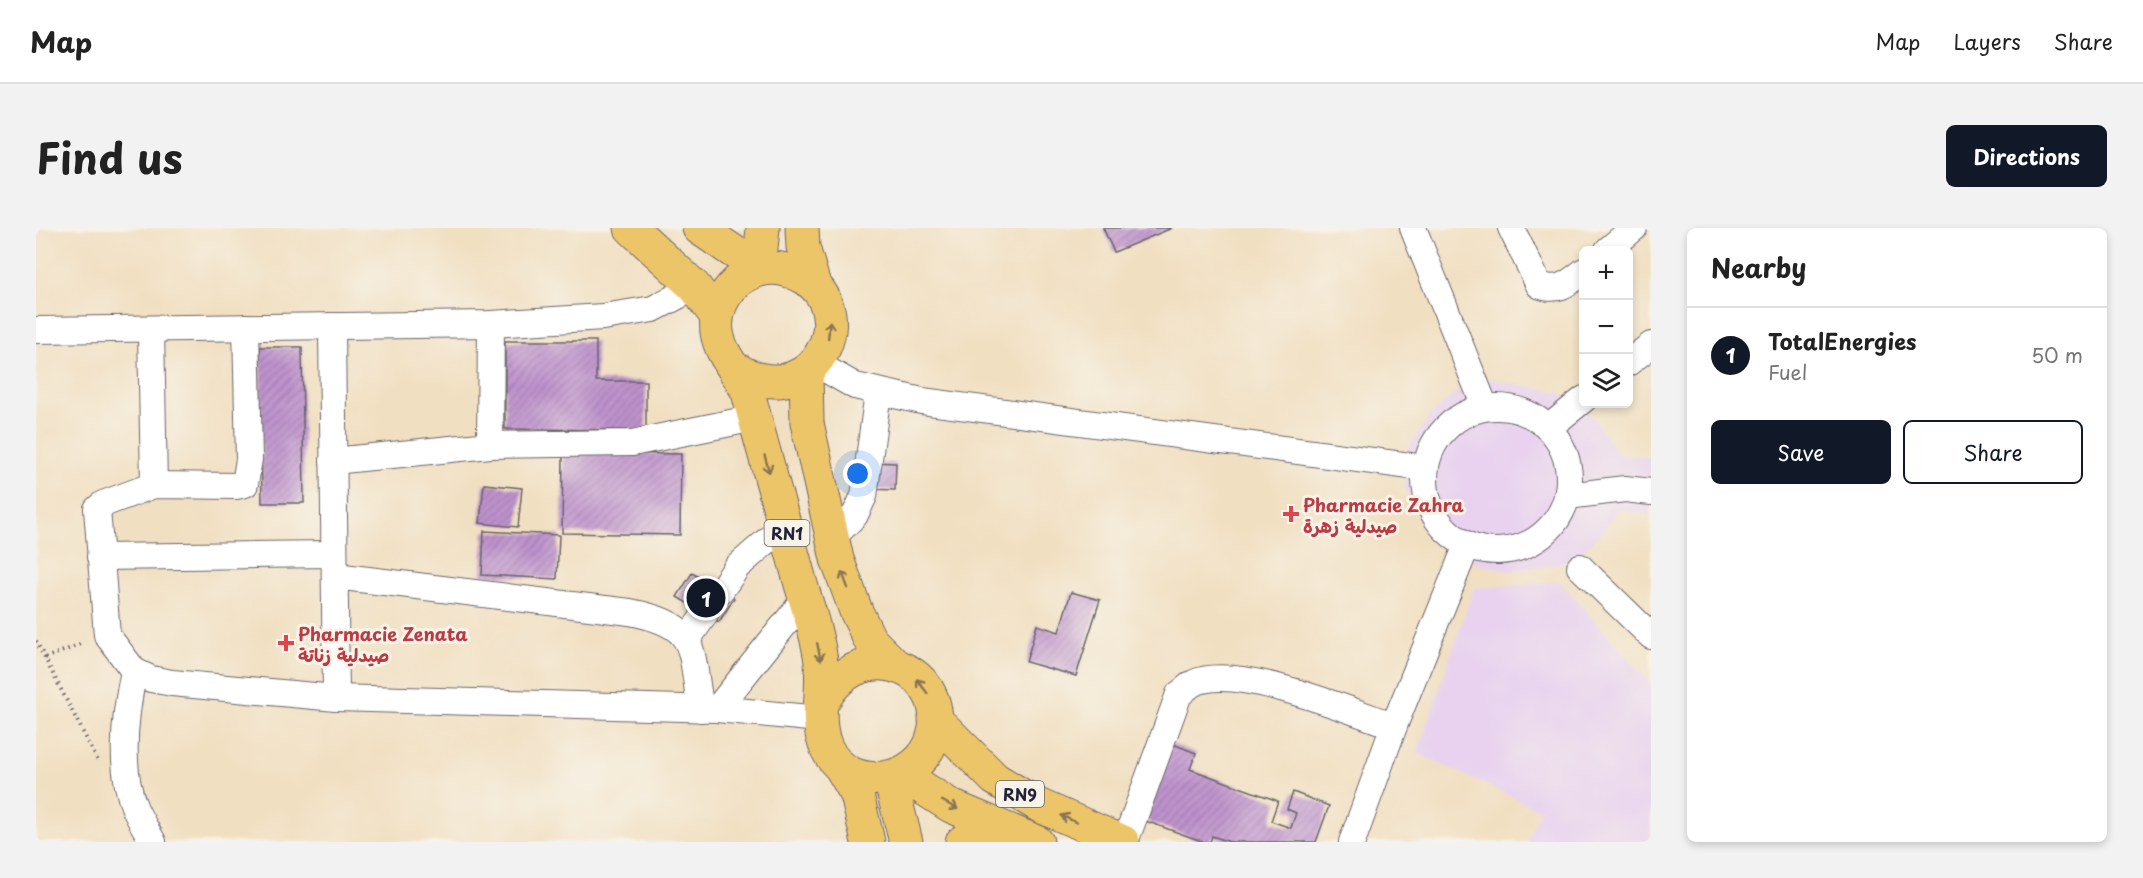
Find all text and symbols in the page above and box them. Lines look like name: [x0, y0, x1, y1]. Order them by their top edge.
text: Map: [30, 20, 92, 63]
text: Map: [1876, 25, 1920, 57]
text: Layers: [1953, 25, 2021, 57]
text: Share: [2054, 25, 2113, 57]
text: Find us: [36, 125, 183, 188]
button: Directions: [1946, 125, 2107, 187]
map controls: [1579, 246, 1633, 408]
button: +: [1579, 246, 1633, 300]
text: Nearby: [1711, 248, 1806, 287]
button: −: [1579, 300, 1633, 354]
one-way arrow: [823, 321, 834, 340]
text: TotalEnergies: [1768, 324, 1917, 357]
text: 1: [1726, 340, 1735, 370]
text: 50 m: [2031, 340, 2083, 370]
button: layers: [1579, 354, 1633, 408]
text: Fuel: [1768, 357, 1807, 387]
button: Save: [1711, 420, 1891, 484]
button: Share: [1903, 420, 2083, 484]
one-way arrow: [762, 454, 774, 473]
your location: [843, 459, 872, 488]
place label: Pharmacie Zahra صيدلية زهرة: [1303, 491, 1464, 539]
marker: Pharmacie Zahra صيدلية زهرة: [1284, 507, 1298, 521]
road number: RN1: [764, 520, 810, 546]
one-way arrow: [838, 571, 849, 590]
pin: 1: [686, 576, 726, 620]
place label: Pharmacie Zenata صيدلية زناتة: [298, 620, 468, 668]
marker: Pharmacie Zenata صيدلية زناتة: [279, 636, 293, 650]
one-way arrow: [814, 641, 825, 661]
one-way arrow: [916, 679, 928, 695]
road number: RN9: [996, 781, 1044, 807]
one-way arrow: [941, 800, 959, 811]
one-way arrow: [1060, 813, 1078, 825]

